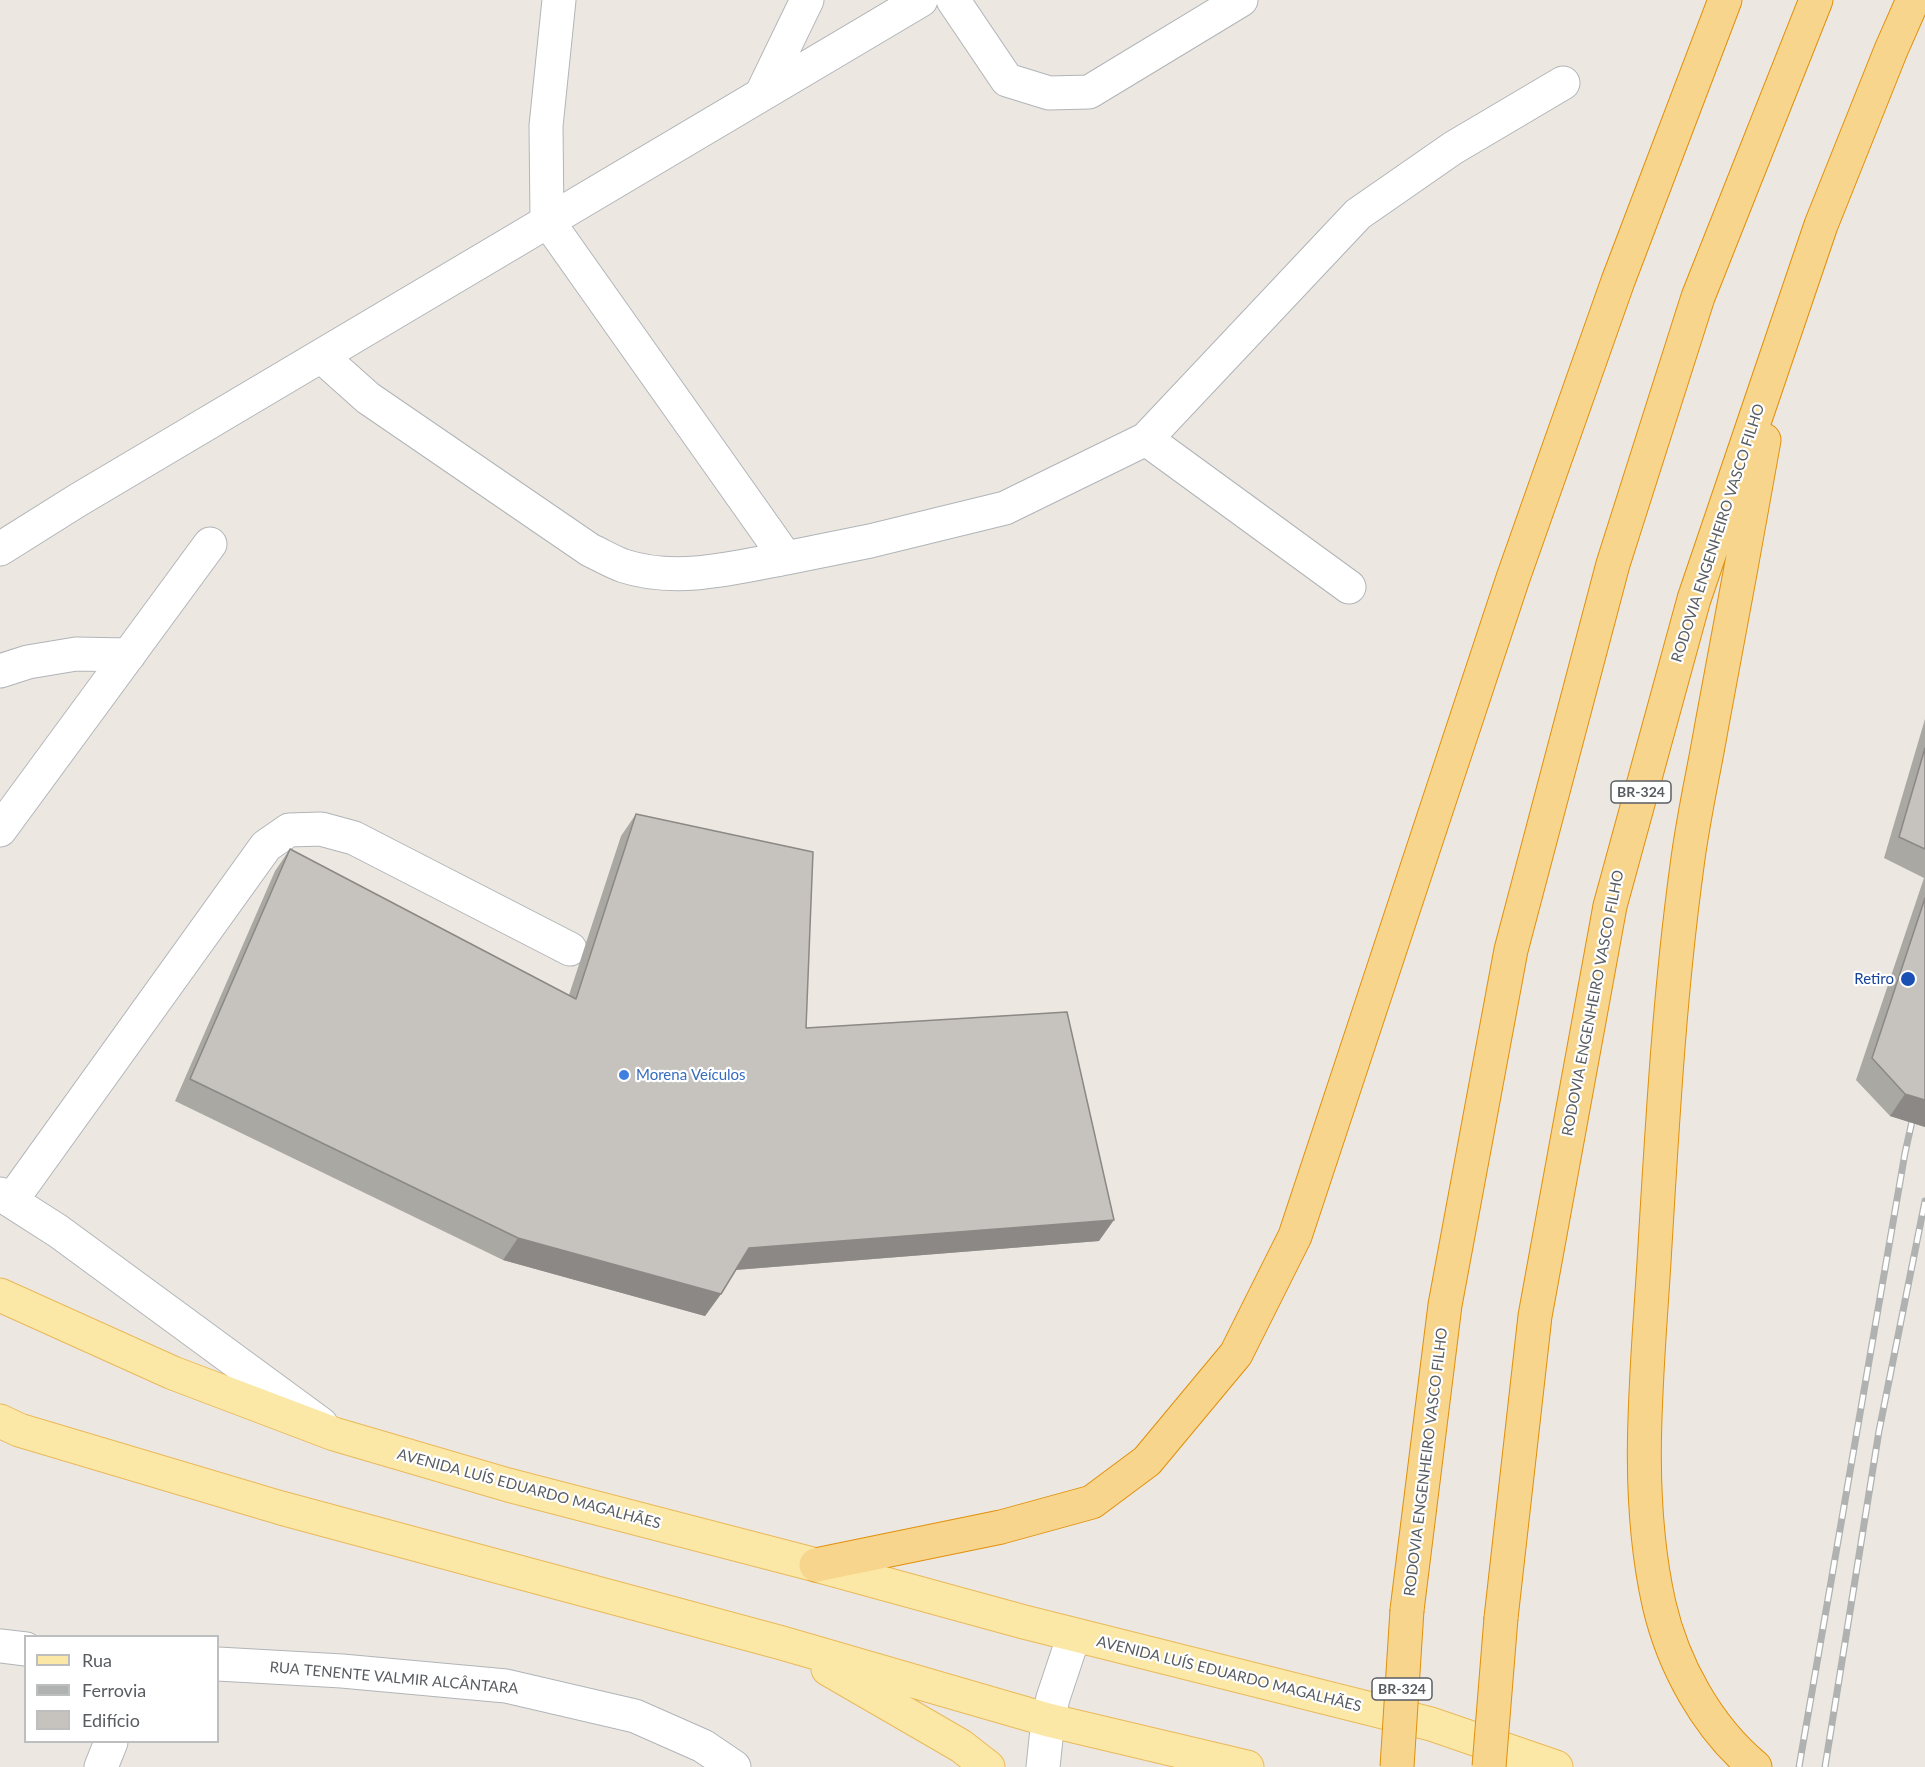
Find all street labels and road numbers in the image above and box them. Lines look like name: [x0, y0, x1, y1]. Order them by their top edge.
street label: RODOVIA ENGENHEIRO VASCO FILHO: [1668, 402, 1768, 664]
road number: BR-324: [1611, 781, 1671, 803]
street label: RODOVIA ENGENHEIRO VASCO FILHO: [1558, 868, 1628, 1138]
street label: RODOVIA ENGENHEIRO VASCO FILHO: [1401, 1327, 1451, 1597]
street label: AVENIDA LUÍS EDUARDO MAGALHÃES: [395, 1445, 663, 1533]
street label: AVENIDA LUÍS EDUARDO MAGALHÃES: [1095, 1632, 1363, 1716]
street label: RUA TENENTE VALMIR ALCÂNTARA: [269, 1658, 519, 1698]
road number: BR-324: [1372, 1678, 1432, 1700]

